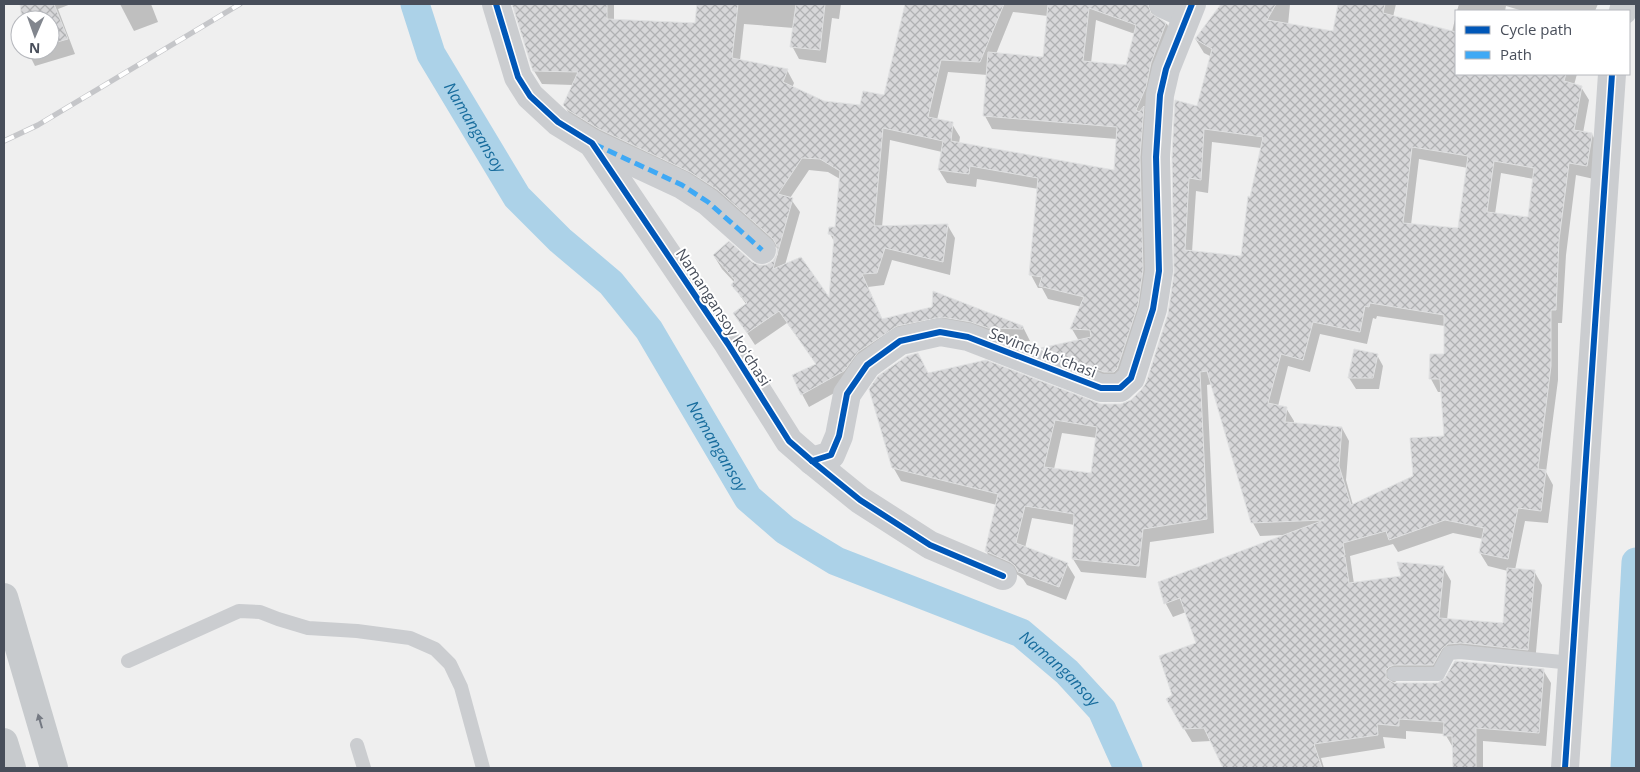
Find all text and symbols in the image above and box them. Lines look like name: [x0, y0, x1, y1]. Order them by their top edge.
north arrow: [10, 10, 60, 60]
legend: [1455, 10, 1630, 75]
text: Cycle path: [1500, 19, 1572, 39]
text: N: [29, 39, 41, 58]
text: Path: [1500, 44, 1532, 64]
water label: Namangansoy: [439, 78, 512, 178]
street label: Namangansoy koʻchasi: [672, 244, 776, 390]
street label: Sevinch koʻchasi: [987, 322, 1099, 382]
water label: Namangansoy: [682, 396, 754, 497]
water label: Namangansoy: [1015, 625, 1106, 713]
one-way arrow: [36, 714, 44, 729]

